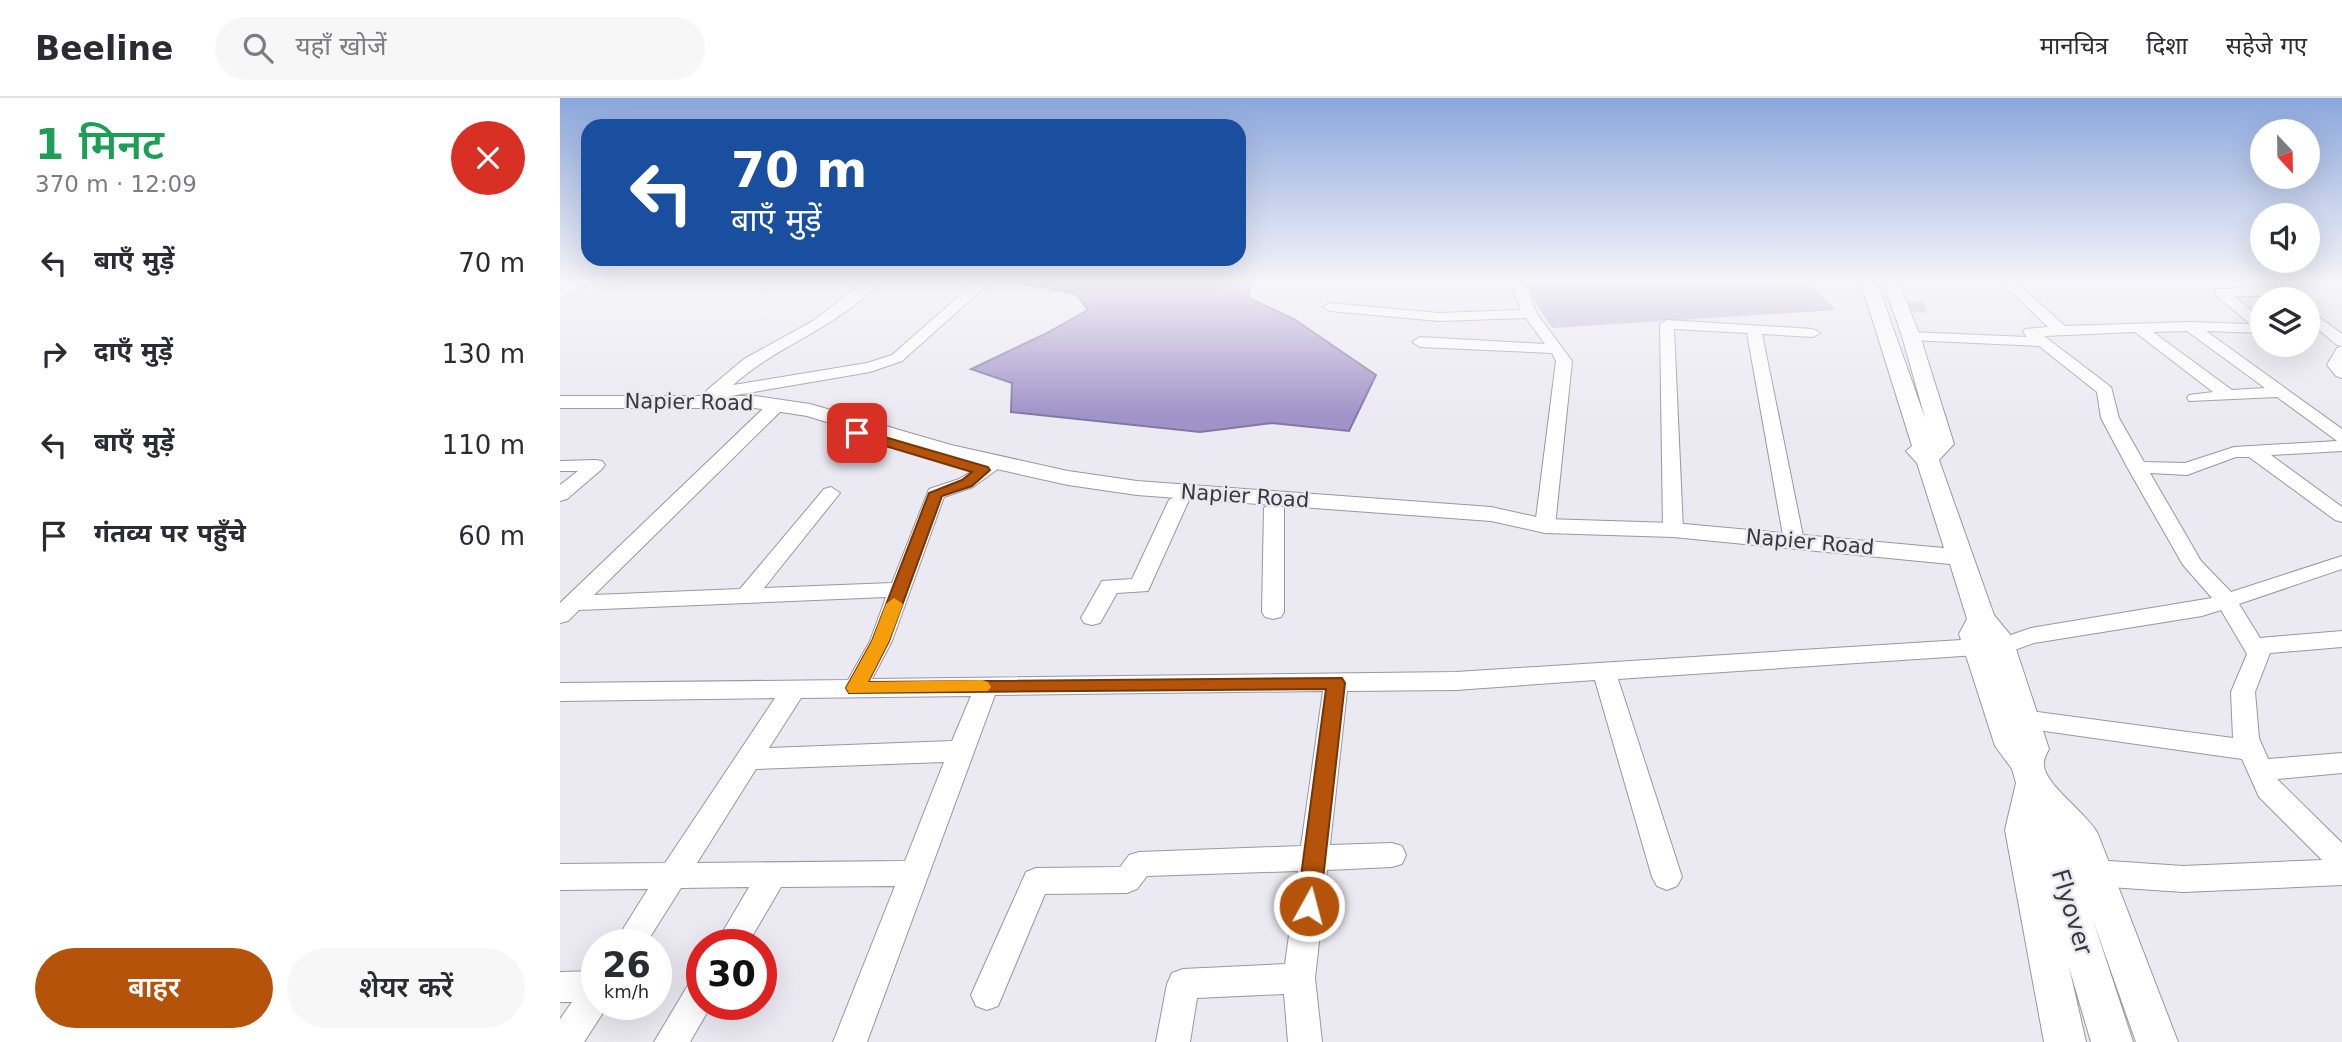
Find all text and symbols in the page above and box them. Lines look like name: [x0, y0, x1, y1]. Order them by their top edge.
search box: [215, 17, 705, 80]
text: Beeline: [35, 29, 173, 68]
icon: search: [239, 29, 277, 67]
text: यहाँ खोजें: [295, 31, 387, 61]
text: मानचित्र: [2040, 32, 2108, 60]
text: दिशा: [2146, 32, 2188, 60]
text: सहेजे गए: [2226, 32, 2307, 60]
north arrow: [2250, 119, 2320, 189]
map controls: [2250, 119, 2320, 357]
text: 1 मिनट: [35, 120, 164, 169]
button: close: [451, 121, 525, 195]
text: 70 m: [731, 142, 867, 199]
icon: left: [616, 147, 707, 238]
text: 370 m · 12:09: [35, 171, 197, 197]
text: बाएँ मुड़ें: [731, 201, 822, 239]
button: sound: [2250, 203, 2320, 273]
icon: left: [35, 244, 73, 282]
text: बाएँ मुड़ें: [94, 245, 174, 275]
text: 70 m: [458, 248, 525, 278]
button: layers: [2250, 287, 2320, 357]
icon: right: [35, 335, 73, 373]
text: दाएँ मुड़ें: [94, 336, 173, 366]
text: 130 m: [442, 339, 525, 369]
street label: Napier Road: [624, 389, 754, 415]
pin: [827, 403, 887, 463]
icon: arrive: [838, 414, 876, 452]
icon: left: [35, 426, 73, 464]
text: बाएँ मुड़ें: [94, 427, 174, 457]
text: 110 m: [442, 430, 525, 460]
street label: Napier Road: [1180, 480, 1310, 512]
icon: arrive: [35, 517, 73, 555]
text: गंतव्य पर पहुँचे: [94, 518, 246, 548]
text: 60 m: [458, 521, 525, 551]
street label: Napier Road: [1745, 524, 1875, 560]
street label: Flyover: [2046, 866, 2098, 958]
position arrow: [1272, 869, 1346, 943]
speed limit sign: 30: [686, 929, 777, 1020]
text: 26: [602, 945, 651, 985]
button: बाहर: [35, 948, 273, 1028]
button: शेयर करें: [287, 948, 525, 1028]
text: km/h: [604, 981, 649, 1002]

